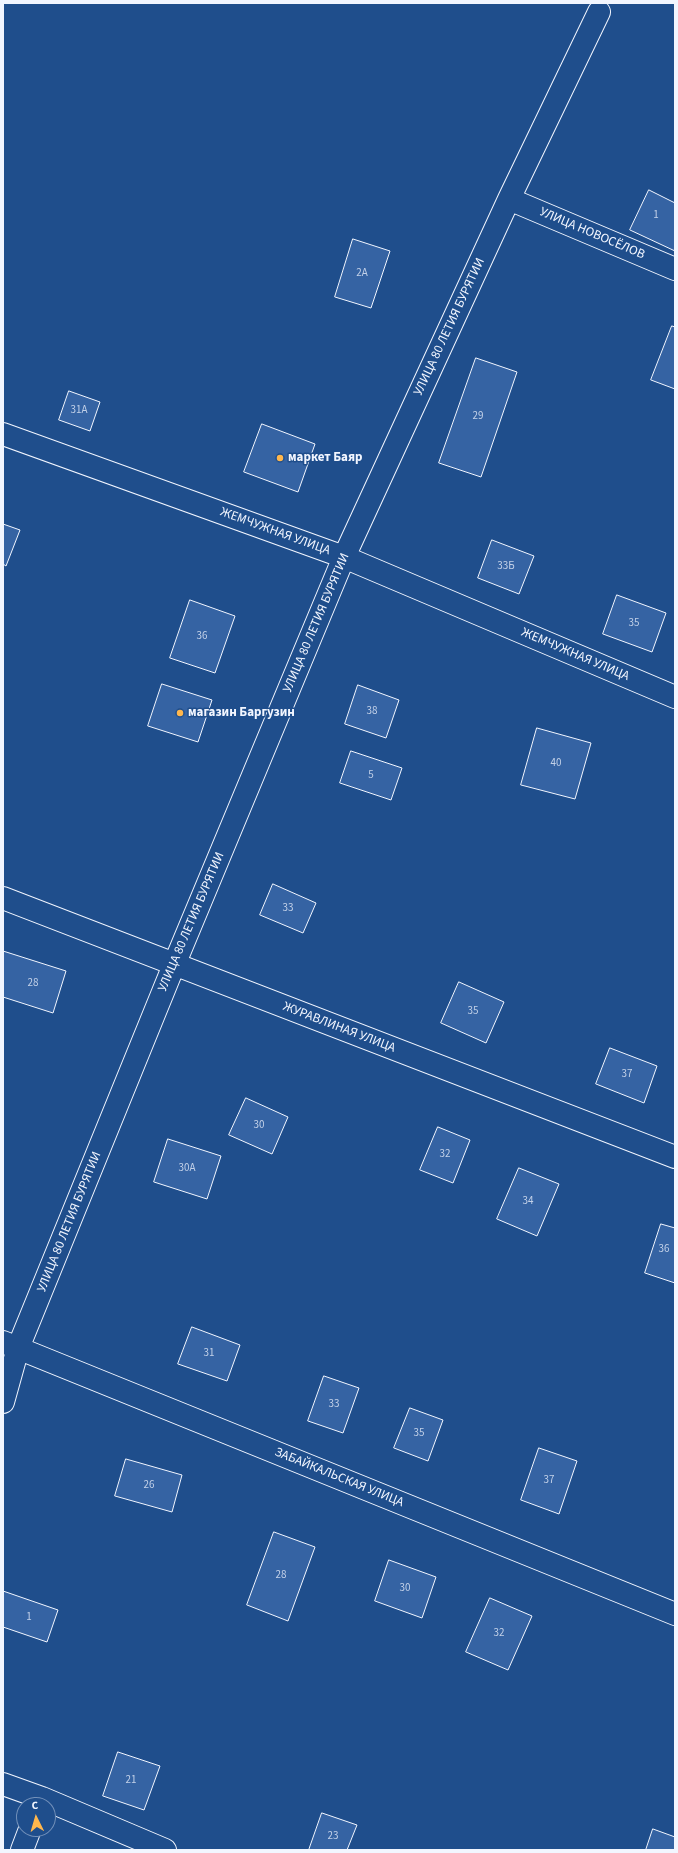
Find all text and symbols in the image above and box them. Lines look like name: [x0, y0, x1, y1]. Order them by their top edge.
street label: УЛИЦА НОВОСЁЛОВ: [537, 205, 647, 263]
house number: 1: [653, 209, 659, 223]
street label: УЛИЦА 80 ЛЕТИЯ БУРЯТИИ: [411, 256, 489, 398]
house number: 2А: [356, 267, 368, 281]
house number: 31А: [71, 404, 87, 418]
house number: 29: [473, 410, 483, 424]
place label: маркет Баяр: [288, 450, 362, 466]
marker: маркет Баяр: [275, 453, 285, 463]
street label: ЖЕМЧУЖНАЯ УЛИЦА: [218, 505, 332, 559]
street label: УЛИЦА 80 ЛЕТИЯ БУРЯТИИ: [280, 551, 354, 695]
house number: 33Б: [497, 560, 515, 574]
house number: 35: [629, 617, 639, 631]
street label: ЖЕМЧУЖНАЯ УЛИЦА: [519, 625, 631, 685]
house number: 36: [197, 630, 207, 644]
place label: магазин Баргузин: [188, 705, 295, 721]
house number: 38: [367, 705, 377, 719]
marker: магазин Баргузин: [175, 708, 185, 718]
house number: 40: [551, 757, 561, 771]
house number: 5: [368, 769, 374, 783]
street label: УЛИЦА 80 ЛЕТИЯ БУРЯТИИ: [155, 850, 229, 994]
house number: 33: [283, 902, 293, 916]
house number: 28: [28, 977, 38, 991]
street label: ЖУРАВЛИНАЯ УЛИЦА: [280, 999, 398, 1057]
house number: 35: [468, 1005, 478, 1019]
house number: 37: [622, 1068, 632, 1082]
house number: 30: [254, 1119, 264, 1133]
house number: 32: [440, 1148, 450, 1162]
street label: УЛИЦА 80 ЛЕТИЯ БУРЯТИИ: [35, 1149, 105, 1295]
house number: 30А: [179, 1162, 195, 1176]
house number: 34: [523, 1195, 533, 1209]
house number: 36: [659, 1243, 669, 1257]
house number: 31: [204, 1347, 214, 1361]
house number: 33: [329, 1398, 339, 1412]
house number: 35: [414, 1427, 424, 1441]
street label: ЗАБАЙКАЛЬСКАЯ УЛИЦА: [272, 1445, 406, 1511]
house number: 37: [544, 1474, 554, 1488]
house number: 26: [144, 1479, 154, 1493]
house number: 28: [276, 1569, 286, 1583]
house number: 30: [400, 1582, 410, 1596]
house number: 1: [26, 1611, 32, 1625]
house number: 32: [494, 1627, 504, 1641]
house number: 21: [126, 1774, 136, 1788]
north arrow: [16, 1797, 56, 1837]
text: С: [31, 1798, 39, 1813]
house number: 23: [328, 1830, 338, 1844]

